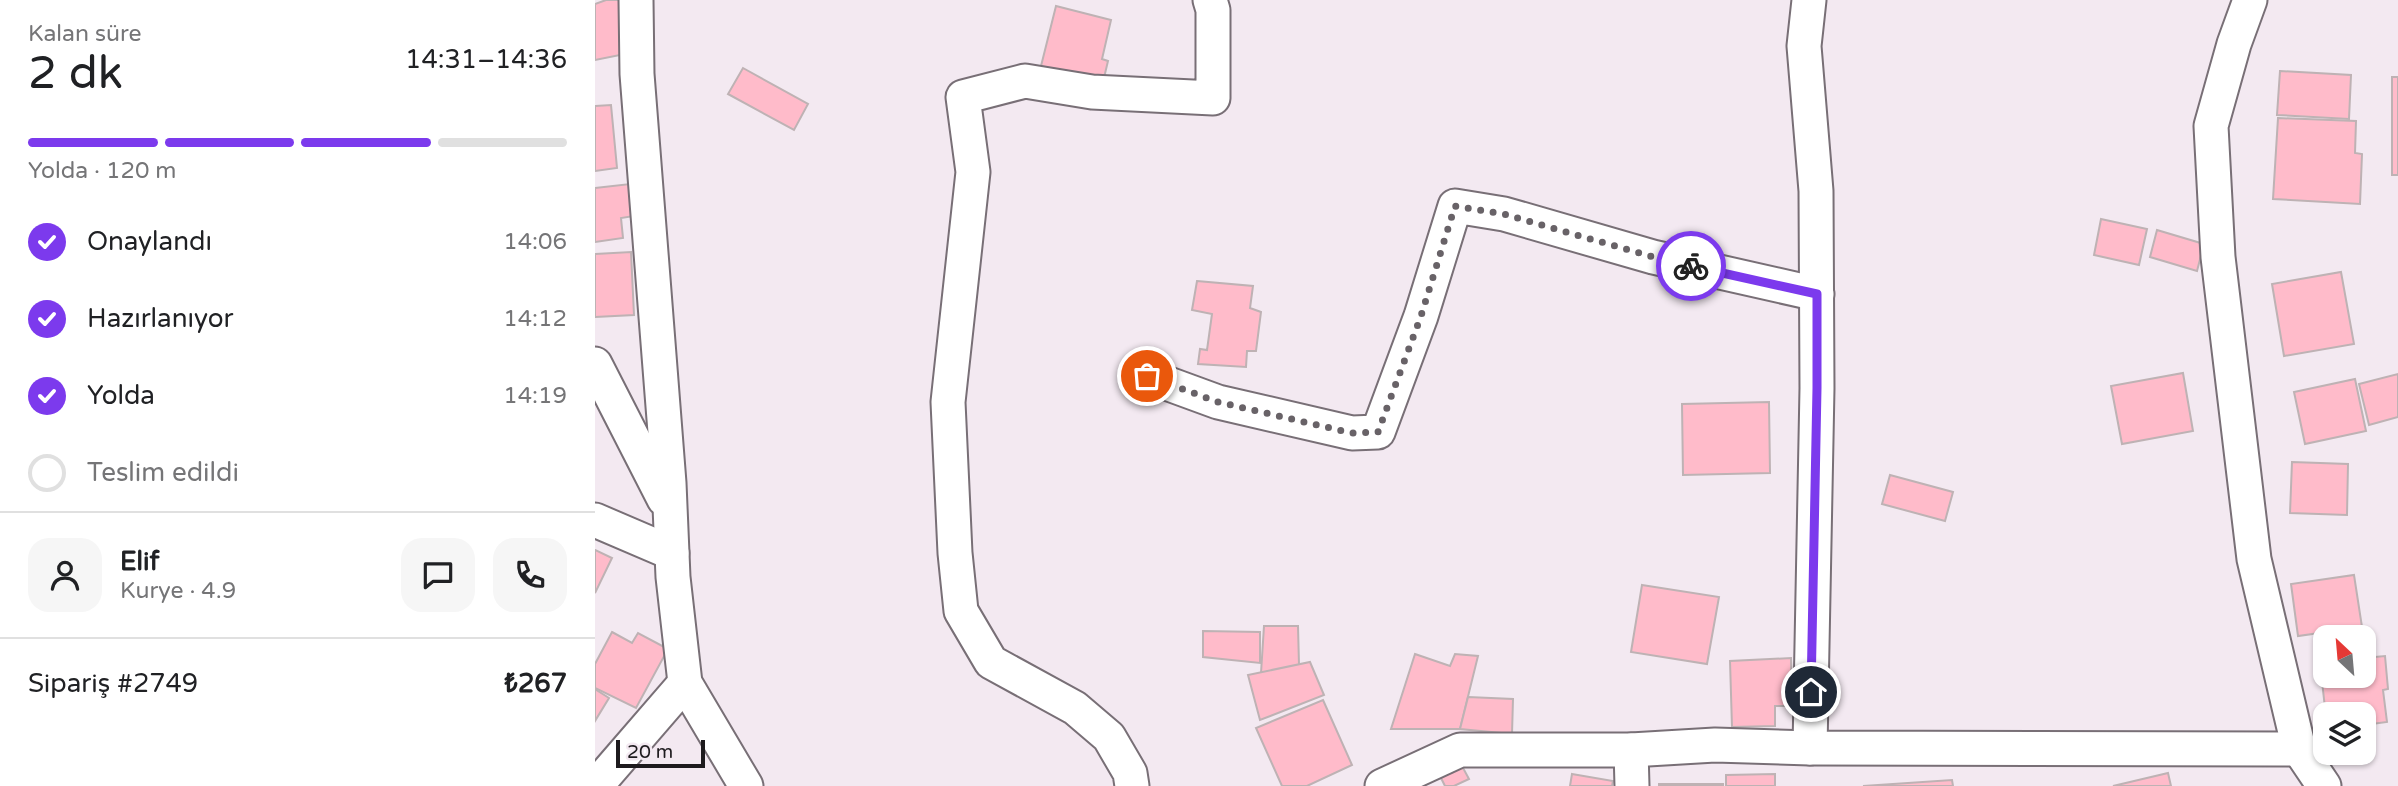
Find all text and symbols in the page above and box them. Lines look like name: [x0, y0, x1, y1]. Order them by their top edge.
text: Kalan süre: [28, 20, 142, 48]
text: 14:31–14:36: [405, 44, 567, 75]
text: 2 dk: [28, 46, 123, 101]
text: Yolda · 120 m: [28, 157, 177, 185]
icon: check: [28, 223, 66, 261]
text: Onaylandı: [87, 226, 212, 257]
text: 14:06: [503, 228, 567, 256]
courier: [1656, 231, 1726, 301]
icon: bike: [1672, 247, 1710, 285]
icon: check: [28, 300, 66, 338]
text: Hazırlanıyor: [87, 303, 234, 334]
text: 14:12: [503, 305, 567, 333]
pin: [1117, 346, 1177, 406]
icon: bag: [1128, 357, 1166, 395]
icon: check: [28, 377, 66, 415]
text: Yolda: [87, 380, 155, 411]
text: 14:19: [503, 382, 567, 410]
text: Teslim edildi: [87, 457, 239, 488]
button: person: [28, 538, 102, 612]
button: chat: [401, 538, 475, 612]
button: phone: [493, 538, 567, 612]
text: Elif: [120, 546, 159, 577]
text: Kurye · 4.9: [120, 577, 236, 605]
north arrow: [2313, 625, 2377, 688]
map controls: [2313, 625, 2376, 765]
pin: [1781, 662, 1841, 722]
text: Sipariş #2749: [28, 668, 198, 699]
text: ₺267: [504, 668, 567, 699]
icon: home: [1792, 673, 1830, 711]
button: layers: [2313, 702, 2376, 765]
scale bar: [616, 737, 705, 769]
text: 20 m: [627, 741, 673, 763]

